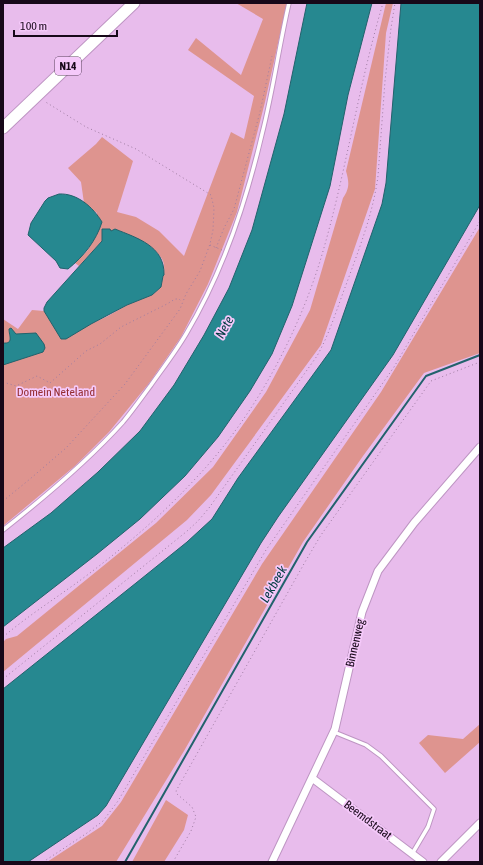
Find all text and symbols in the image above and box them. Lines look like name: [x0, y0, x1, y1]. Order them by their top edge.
scale bar: [14, 12, 117, 38]
text: 100 m: [20, 19, 47, 33]
road number: N14: [55, 57, 81, 75]
water label: Nete: [212, 313, 237, 341]
park label: Domein Neteland: [17, 385, 95, 399]
water label: Lekbeek: [257, 563, 290, 605]
street label: Binnenweg: [343, 617, 368, 668]
street label: Beemdstraat: [341, 797, 395, 843]

